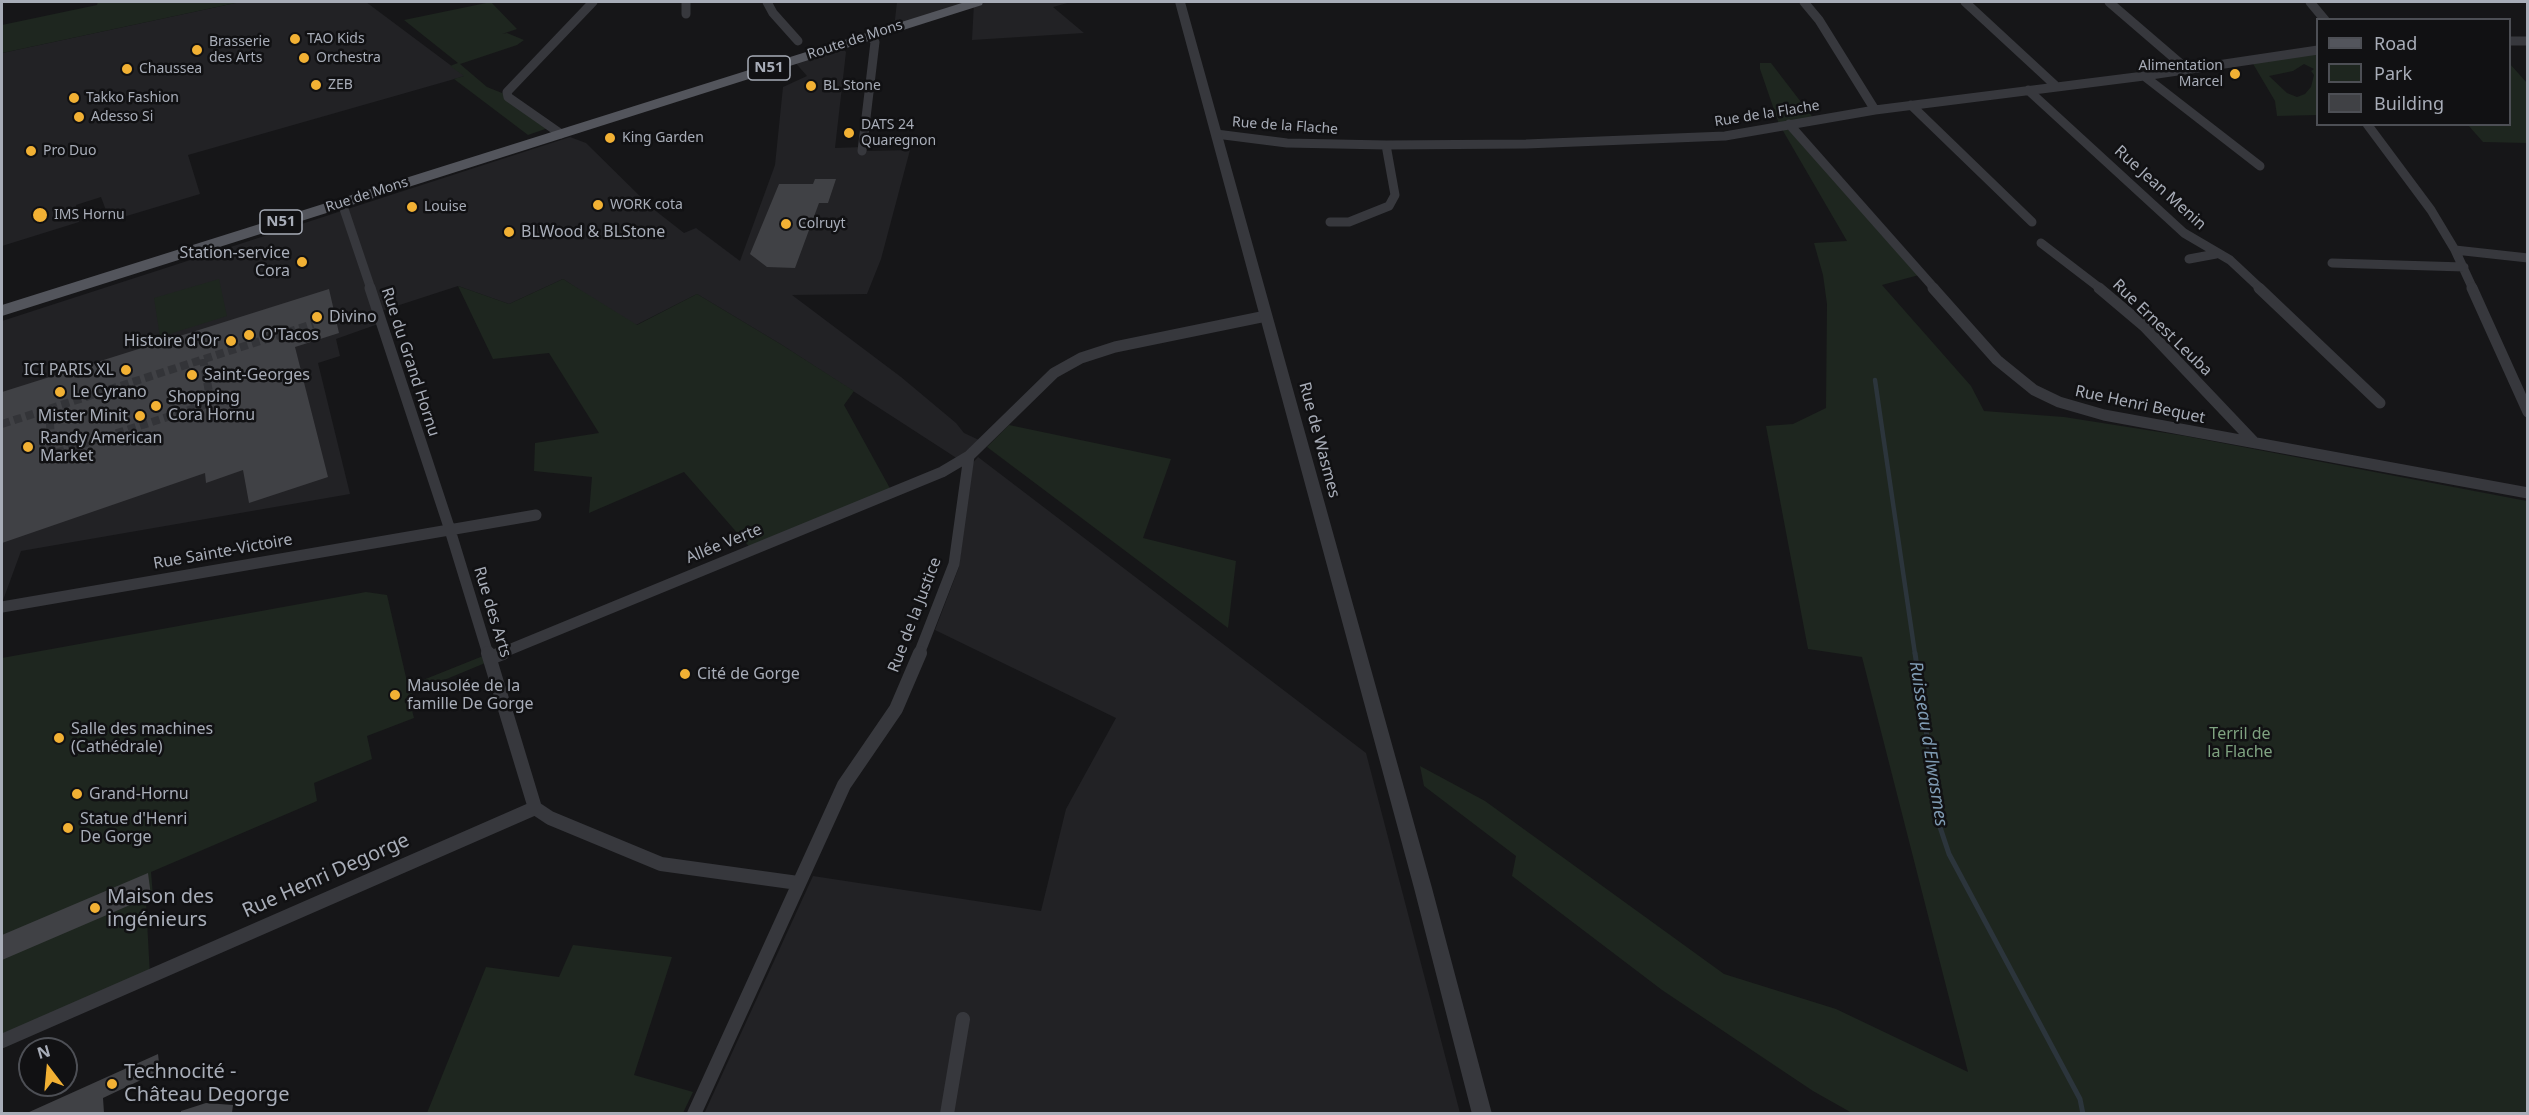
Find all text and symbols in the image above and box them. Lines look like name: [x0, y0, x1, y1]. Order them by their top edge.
street label: Route de Mons: [805, 17, 905, 63]
legend: [2316, 18, 2511, 126]
place label: TAO Kids: [307, 31, 365, 47]
text: Road: [2374, 31, 2417, 55]
marker: TAO Kids: [288, 32, 302, 46]
place label: Brasserie des Arts: [209, 34, 270, 66]
marker: Brasserie des Arts: [190, 43, 204, 57]
place label: Orchestra: [316, 50, 381, 66]
marker: Orchestra: [297, 51, 311, 65]
road number: N51: [748, 56, 790, 80]
place label: Alimentation Marcel: [2138, 58, 2223, 90]
place label: Chaussea: [139, 61, 202, 77]
text: Park: [2374, 61, 2412, 85]
marker: Chaussea: [120, 62, 134, 76]
marker: Alimentation Marcel: [2228, 67, 2242, 81]
place label: ZEB: [328, 77, 353, 93]
marker: ZEB: [309, 78, 323, 92]
place label: BL Stone: [823, 78, 881, 94]
marker: BL Stone: [804, 79, 818, 93]
place label: Takko Fashion: [86, 90, 179, 106]
marker: Takko Fashion: [67, 91, 81, 105]
text: Building: [2374, 91, 2444, 115]
street label: Rue de la Flache: [1713, 97, 1821, 131]
place label: Adesso Si: [91, 109, 153, 125]
marker: Adesso Si: [72, 110, 86, 124]
street label: Rue de la Flache: [1231, 114, 1339, 138]
place label: DATS 24 Quaregnon: [861, 117, 936, 150]
marker: DATS 24 Quaregnon: [842, 126, 856, 140]
place label: King Garden: [622, 130, 704, 146]
marker: King Garden: [603, 131, 617, 145]
street label: Rue Jean Menin: [2110, 142, 2210, 234]
place label: Pro Duo: [43, 143, 96, 159]
marker: Pro Duo: [24, 144, 38, 158]
street label: Rue de Mons: [324, 174, 410, 216]
place label: WORK cota: [610, 197, 683, 213]
marker: WORK cota: [591, 198, 605, 212]
place label: Louise: [424, 199, 467, 215]
marker: Louise: [405, 200, 419, 214]
marker: IMS Hornu: [31, 206, 49, 224]
place label: IMS Hornu: [54, 207, 125, 223]
road number: N51: [260, 210, 302, 234]
place label: Colruyt: [798, 216, 846, 232]
marker: Colruyt: [779, 217, 793, 231]
place label: BLWood & BLStone: [521, 222, 665, 242]
marker: BLWood & BLStone: [502, 225, 516, 239]
place label: Station-service Cora: [180, 243, 290, 281]
marker: Station-service Cora: [295, 255, 309, 269]
street label: Rue Ernest Leuba: [2108, 276, 2216, 380]
street label: Rue du Grand Hornu: [377, 285, 443, 439]
place label: Divino: [329, 307, 377, 327]
marker: Divino: [310, 310, 324, 324]
place label: O'Tacos: [261, 325, 319, 345]
marker: O'Tacos: [242, 328, 256, 342]
place label: Histoire d'Or: [124, 331, 219, 351]
marker: Histoire d'Or: [224, 334, 238, 348]
place label: ICI PARIS XL: [24, 360, 114, 380]
marker: ICI PARIS XL: [119, 363, 133, 377]
place label: Saint-Georges: [204, 365, 310, 385]
marker: Saint-Georges: [185, 368, 199, 382]
street label: Rue de Wasmes: [1294, 380, 1344, 500]
place label: Le Cyrano: [72, 382, 147, 402]
street label: Rue Henri Bequet: [2073, 382, 2207, 428]
marker: Le Cyrano: [53, 385, 67, 399]
place label: Shopping Cora Hornu: [168, 387, 255, 425]
marker: Shopping Cora Hornu: [149, 399, 163, 413]
place label: Mister Minit: [38, 406, 128, 426]
marker: Mister Minit: [133, 409, 147, 423]
place label: Randy American Market: [40, 428, 162, 466]
marker: Randy American Market: [21, 440, 35, 454]
street label: Allée Verte: [683, 520, 765, 568]
street label: Rue Sainte-Victoire: [152, 530, 294, 574]
street label: Rue de la Justice: [884, 555, 946, 675]
street label: Rue des Arts: [469, 564, 515, 660]
water label: Ruisseau d'Elwasmes: [1904, 660, 1952, 828]
place label: Cité de Gorge: [697, 664, 800, 684]
marker: Cité de Gorge: [678, 667, 692, 681]
place label: Mausolée de la famille De Gorge: [407, 676, 534, 714]
marker: Mausolée de la famille De Gorge: [388, 688, 402, 702]
place label: Salle des machines (Cathédrale): [71, 719, 213, 757]
park label: Terril de la Flache: [2207, 724, 2273, 762]
marker: Salle des machines (Cathédrale): [52, 731, 66, 745]
place label: Grand-Hornu: [89, 784, 189, 804]
marker: Grand-Hornu: [70, 787, 84, 801]
place label: Statue d'Henri De Gorge: [80, 809, 187, 847]
marker: Statue d'Henri De Gorge: [61, 821, 75, 835]
street label: Rue Henri Degorge: [239, 828, 413, 924]
place label: Maison des ingénieurs: [107, 885, 214, 932]
marker: Maison des ingénieurs: [88, 901, 102, 915]
north arrow: [18, 1037, 78, 1097]
text: N: [34, 1039, 53, 1064]
place label: Technocité - Château Degorge: [124, 1060, 289, 1107]
marker: Technocité - Château Degorge: [105, 1077, 119, 1091]

